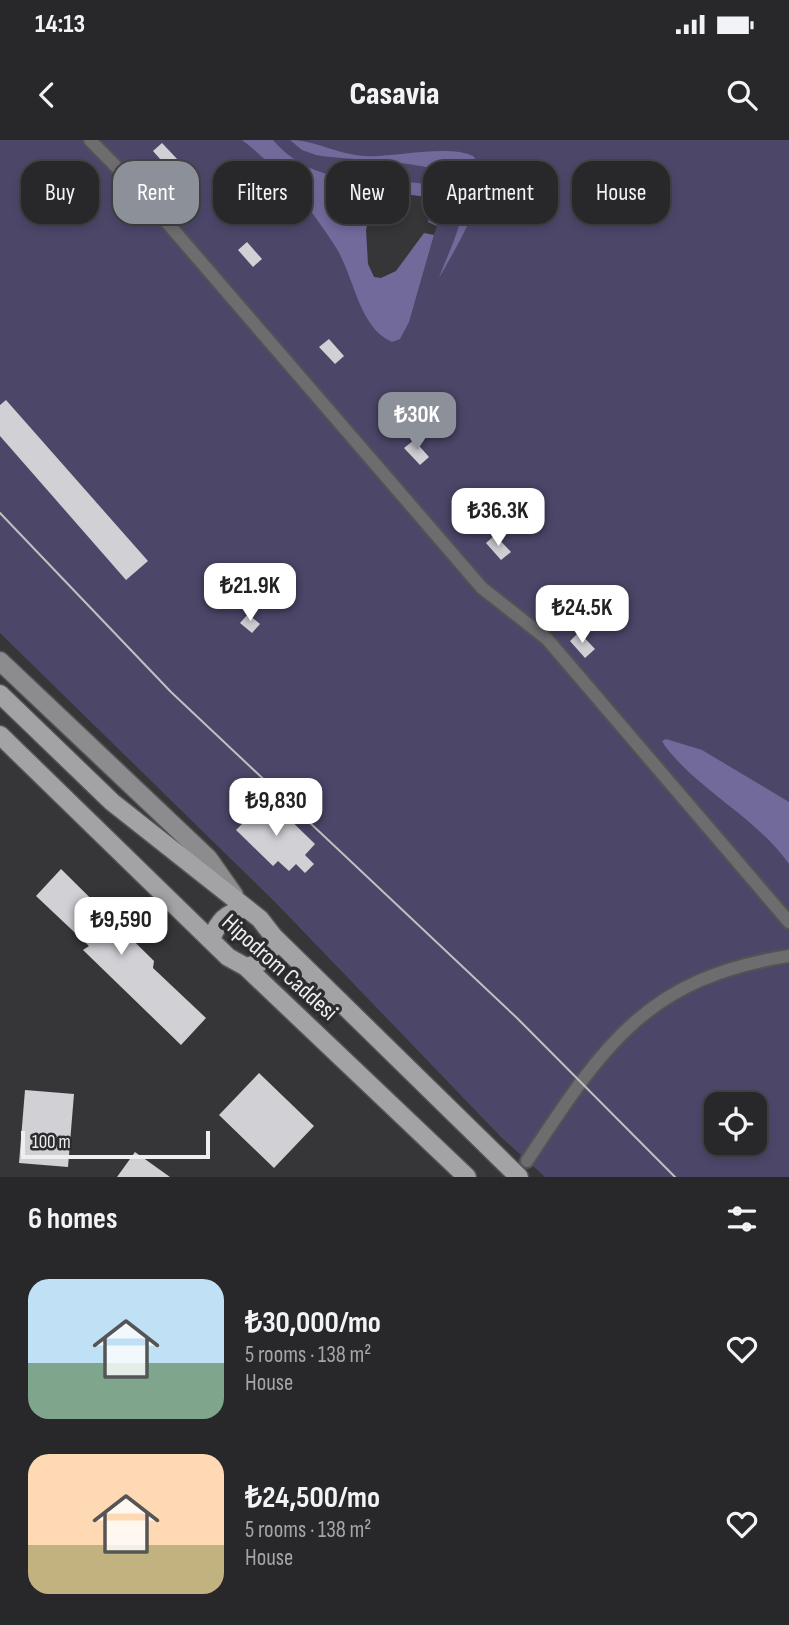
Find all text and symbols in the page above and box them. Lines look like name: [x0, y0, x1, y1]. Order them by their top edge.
text: 14:13: [35, 9, 85, 40]
text: Casavia: [349, 75, 440, 114]
icon: back: [28, 76, 66, 114]
icon: search: [723, 76, 761, 114]
chip: Buy: [21, 161, 99, 224]
chip: Rent: [113, 161, 199, 224]
chip: Filters: [213, 161, 312, 224]
chip: New: [326, 161, 409, 224]
chip: Apartment: [423, 161, 558, 224]
chip: House: [572, 161, 670, 224]
pin: ₺30K: [376, 392, 458, 452]
text: ₺30K: [394, 401, 440, 429]
pin: ₺36.3K: [441, 488, 555, 548]
text: ₺36.3K: [468, 497, 528, 525]
pin: ₺21.9K: [193, 564, 307, 623]
text: ₺21.9K: [220, 572, 280, 600]
pin: ₺24.5K: [525, 586, 639, 645]
text: ₺24.5K: [552, 594, 612, 622]
pin: ₺9,830: [219, 778, 333, 838]
text: ₺9,830: [245, 787, 307, 815]
pin: ₺9,590: [64, 898, 178, 957]
text: ₺9,590: [90, 906, 152, 934]
street label: Hipodrom Caddesi: [216, 908, 343, 1027]
map controls: [704, 1092, 767, 1155]
button: locate: [704, 1092, 767, 1155]
scale bar: [21, 1128, 210, 1160]
text: 100 m: [32, 1131, 71, 1154]
icon: filters: [723, 1200, 761, 1238]
text: 6 homes: [28, 1201, 117, 1237]
text: ₺30,000/mo: [245, 1305, 381, 1341]
icon: home: [84, 1307, 168, 1391]
icon: heart: [723, 1330, 761, 1368]
text: 5 rooms · 138 m²: [245, 1341, 371, 1369]
text: House: [245, 1369, 293, 1397]
text: ₺24,500/mo: [245, 1480, 380, 1516]
icon: home: [84, 1482, 168, 1566]
icon: heart: [723, 1505, 761, 1543]
text: 5 rooms · 138 m²: [245, 1516, 371, 1544]
text: House: [245, 1544, 293, 1572]

